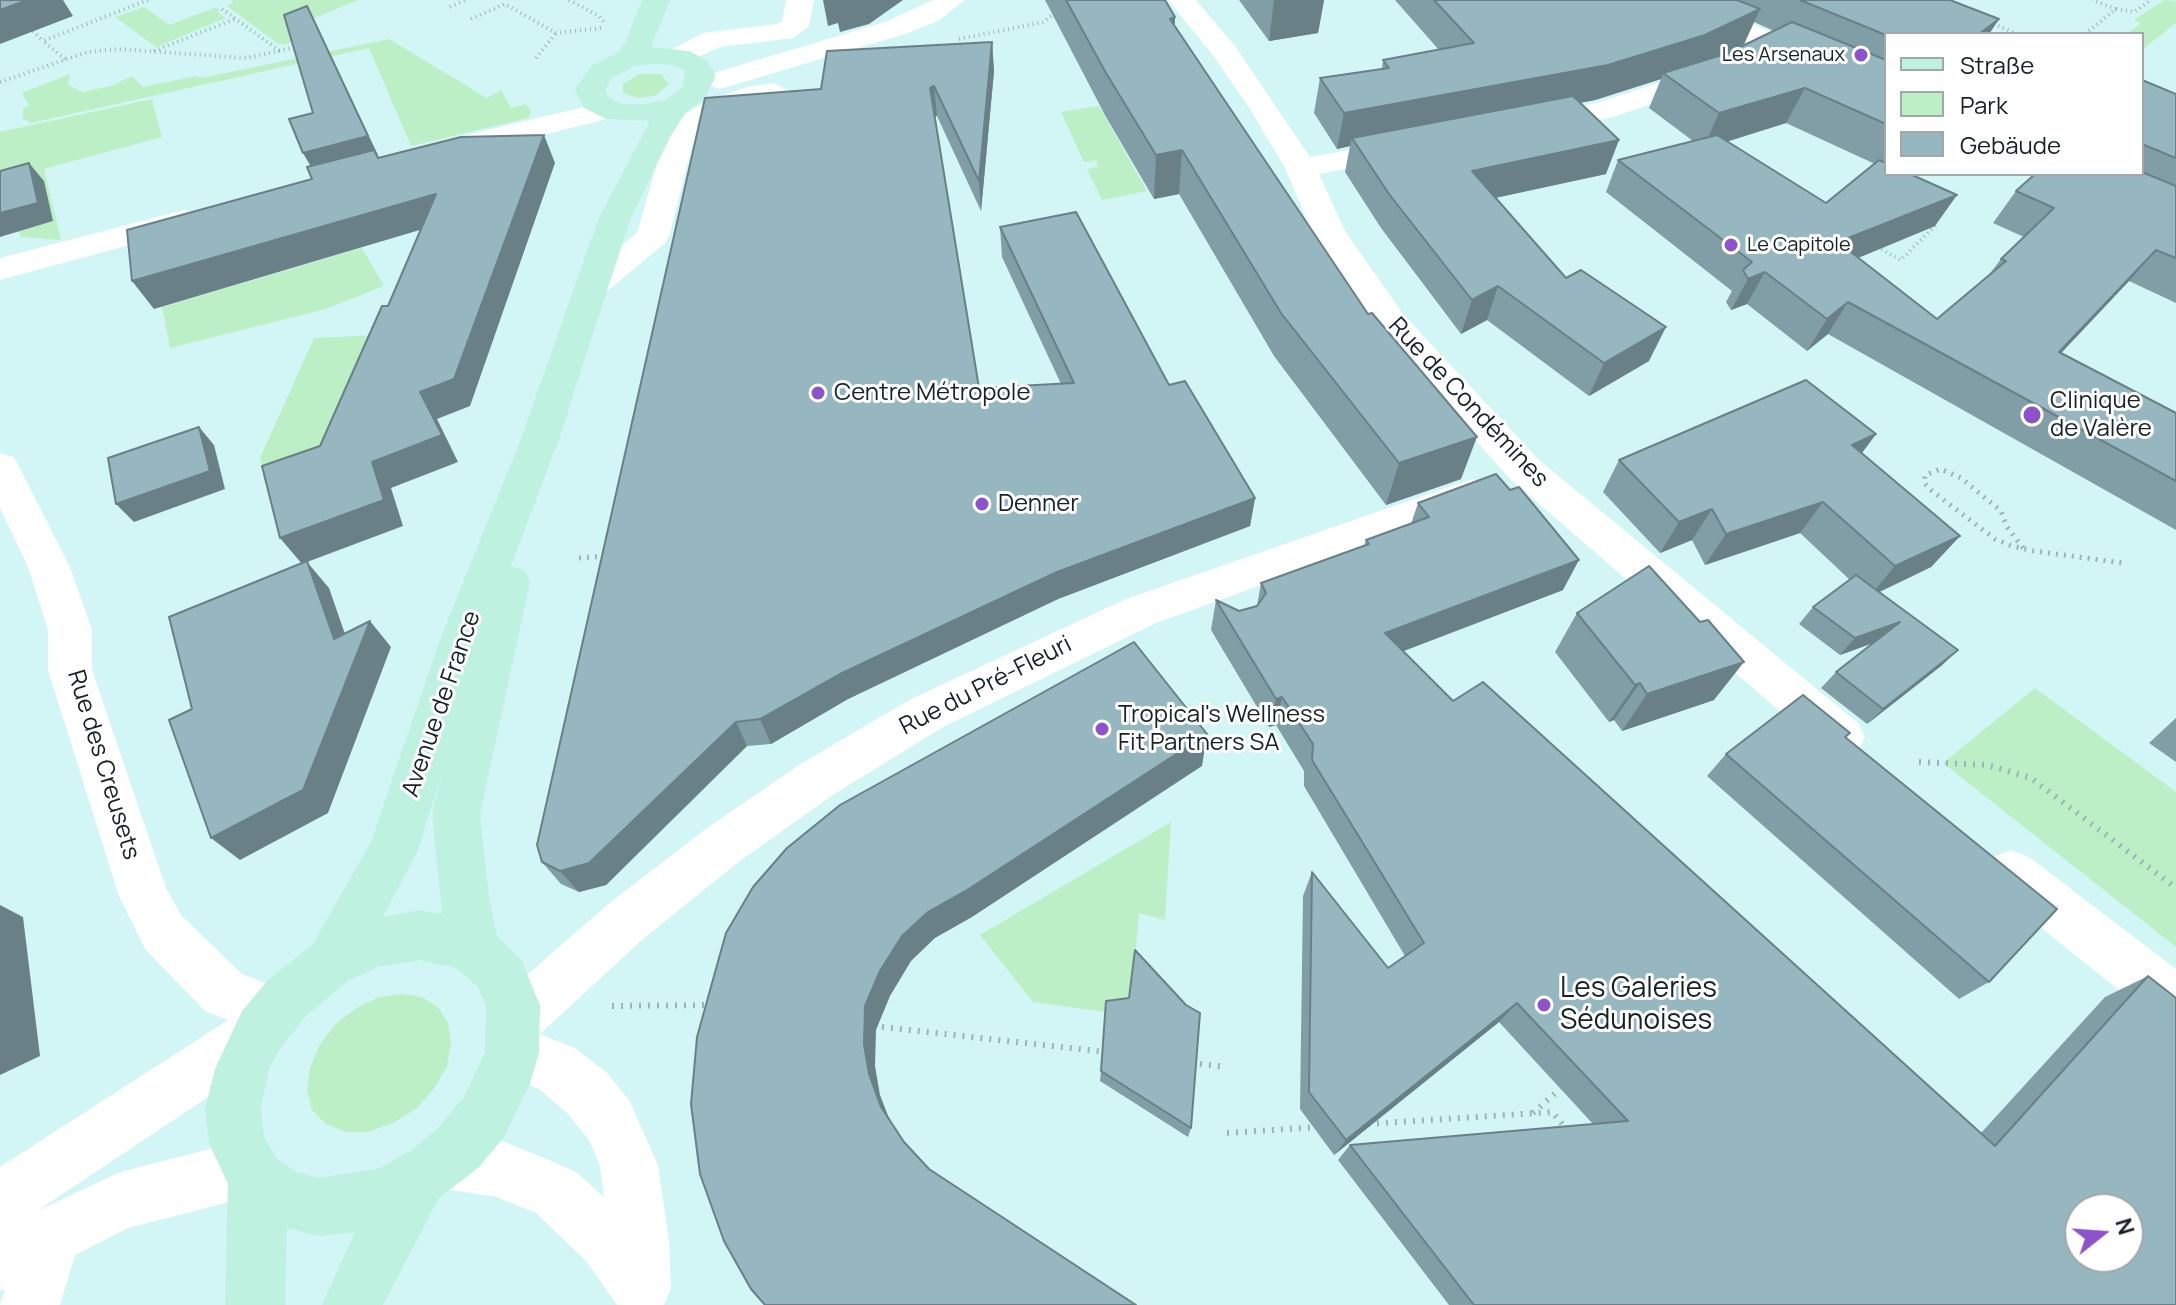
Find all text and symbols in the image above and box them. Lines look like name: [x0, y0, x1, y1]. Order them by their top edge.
legend: [1884, 32, 2144, 176]
place label: Les Arsenaux: [1722, 43, 1845, 67]
marker: Les Arsenaux: [1852, 46, 1870, 64]
text: Straße: [1960, 48, 2034, 81]
text: Park: [1960, 88, 2008, 121]
text: Gebäude: [1960, 128, 2061, 161]
place label: Le Capitole: [1747, 233, 1851, 257]
marker: Le Capitole: [1722, 236, 1740, 254]
street label: Rue de Condémines: [1382, 312, 1554, 494]
place label: Centre Métropole: [834, 379, 1030, 407]
marker: Centre Métropole: [809, 384, 827, 402]
place label: Clinique de Valère: [2050, 387, 2152, 443]
marker: Clinique de Valère: [2021, 404, 2043, 426]
place label: Denner: [998, 490, 1079, 518]
marker: Denner: [973, 495, 991, 513]
street label: Avenue de France: [397, 607, 487, 801]
street label: Rue du Pré-Fleuri: [895, 630, 1077, 742]
street label: Rue des Creusets: [60, 667, 146, 863]
place label: Tropical's Wellness Fit Partners SA: [1118, 701, 1325, 757]
marker: Tropical's Wellness Fit Partners SA: [1093, 720, 1111, 738]
place label: Les Galeries Sédunoises: [1560, 972, 1717, 1038]
marker: Les Galeries Sédunoises: [1535, 996, 1553, 1014]
north arrow: [2064, 1193, 2144, 1273]
text: N: [2108, 1215, 2142, 1238]

